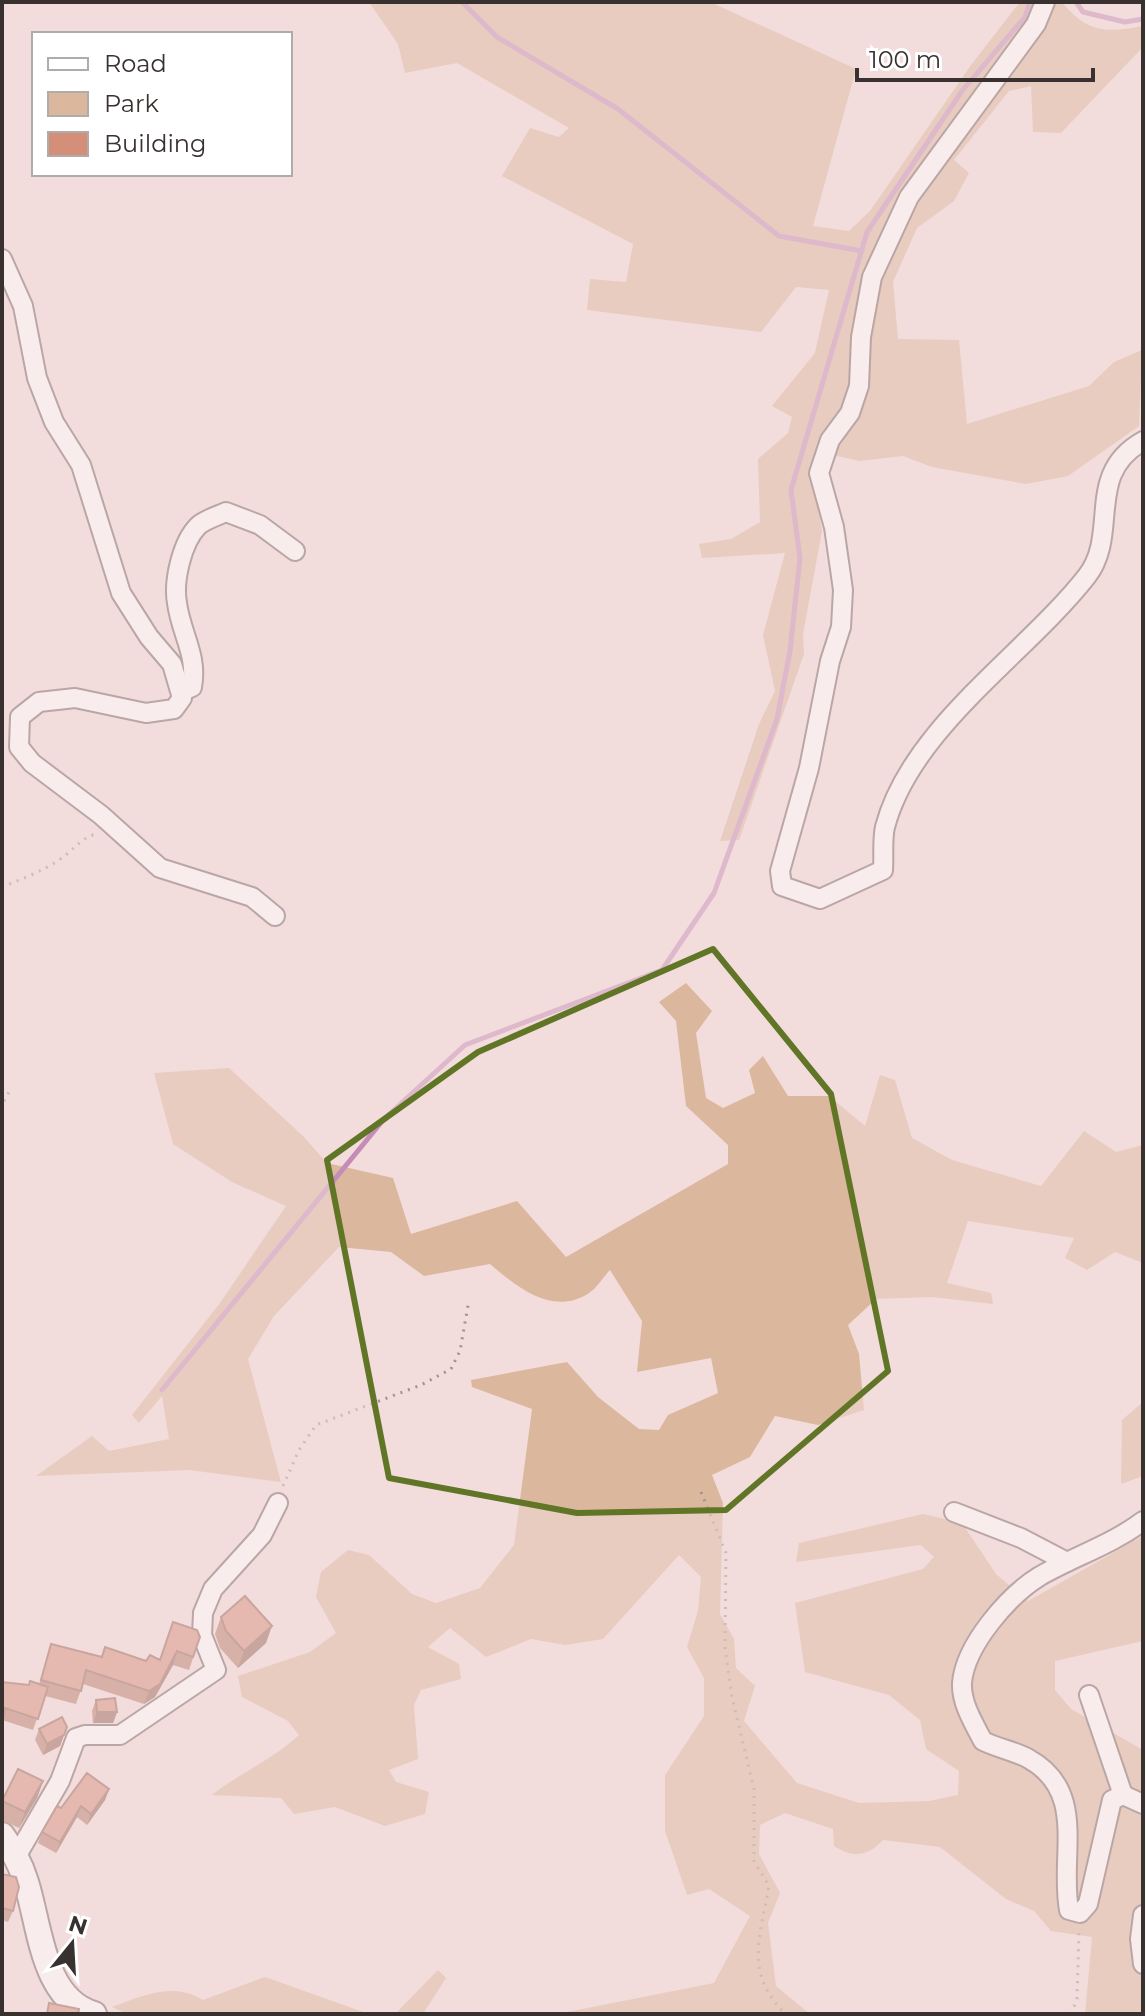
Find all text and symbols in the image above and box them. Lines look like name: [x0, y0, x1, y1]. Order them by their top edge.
legend: [32, 32, 292, 176]
scale bar: [857, 32, 1093, 82]
text: 100 m: [869, 45, 941, 74]
text: Road: [104, 49, 167, 78]
text: Park: [104, 89, 159, 118]
text: Building: [104, 129, 207, 158]
north arrow: [32, 1904, 112, 1984]
text: N: [65, 1910, 91, 1941]

